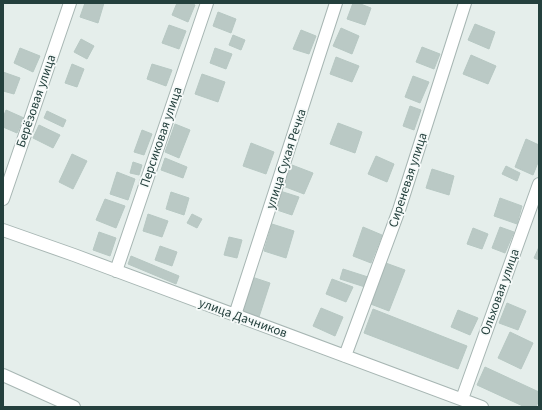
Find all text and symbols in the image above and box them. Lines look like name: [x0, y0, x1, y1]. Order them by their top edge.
street label: Берёзовая улица: [12, 52, 60, 150]
street label: Персиковая улица: [135, 84, 187, 190]
street label: улица Сухая Речка: [261, 107, 311, 211]
street label: Сиреневая улица: [384, 130, 432, 230]
street label: Ольховая улица: [476, 246, 524, 338]
street label: улица Дачников: [196, 294, 290, 342]

